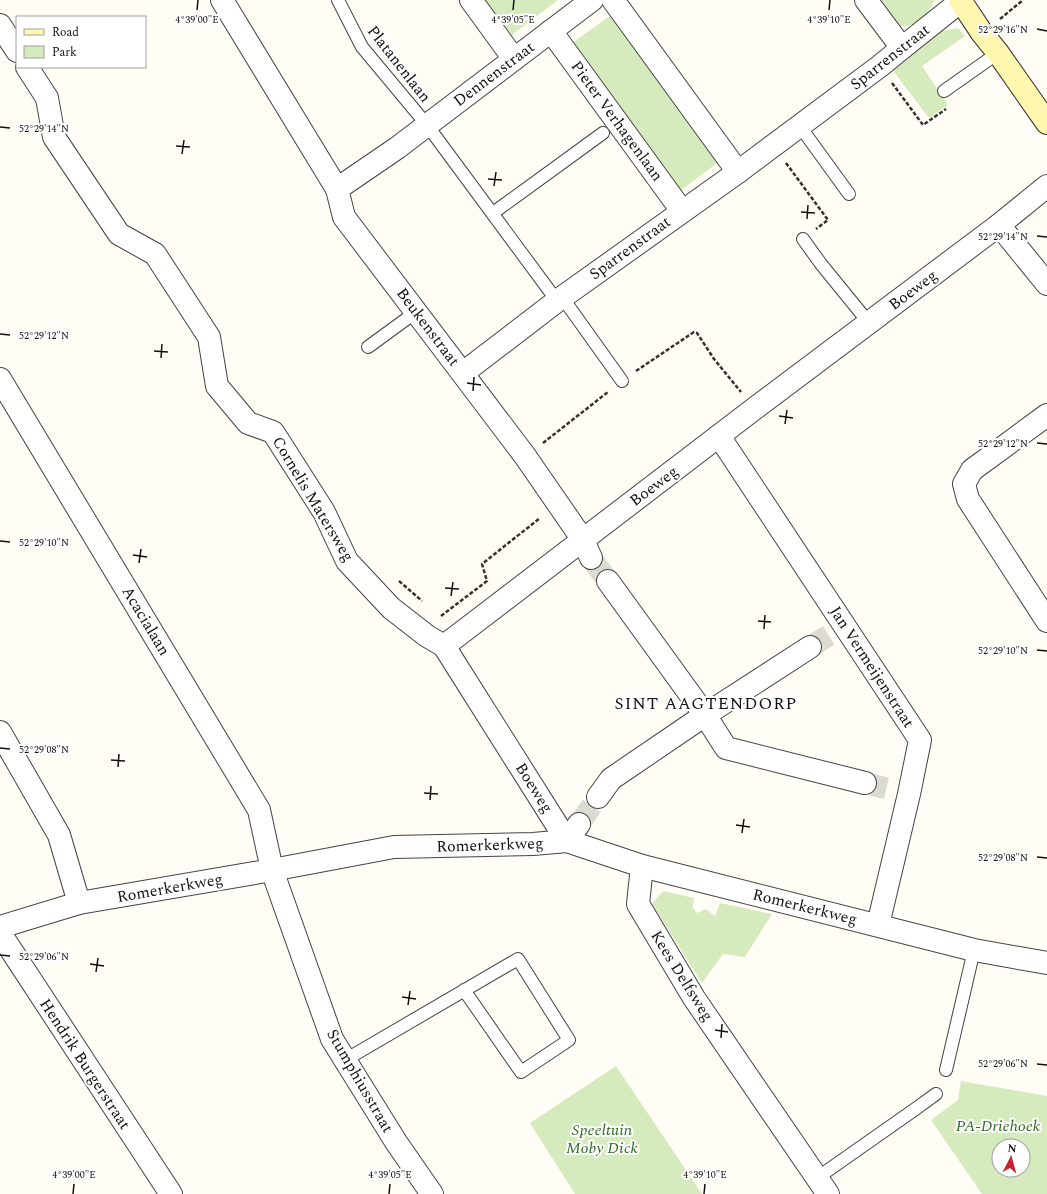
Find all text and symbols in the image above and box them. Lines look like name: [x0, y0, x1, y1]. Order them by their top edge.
text: 4°39'00"E: [175, 12, 219, 28]
text: 4°39'05"E: [491, 12, 535, 28]
text: 4°39'10"E: [807, 12, 851, 28]
legend: [16, 16, 146, 68]
street label: Sparrenstraat: [845, 18, 935, 96]
street label: Platanenlaan: [361, 20, 437, 108]
text: 52°29'16"N: [978, 22, 1028, 38]
text: Road: [52, 23, 79, 42]
street label: Dennenstraat: [448, 35, 540, 113]
text: Park: [52, 43, 77, 62]
street label: Pieter Verhagenlaan: [565, 56, 669, 186]
text: 52°29'14"N: [19, 121, 69, 137]
street label: Sparrenstraat: [584, 210, 676, 286]
text: 52°29'14"N: [978, 229, 1028, 245]
street label: Boeweg: [884, 264, 942, 316]
street label: Beukenstraat: [390, 282, 466, 372]
text: 52°29'12"N: [19, 328, 69, 344]
street label: Cornelis Matersweg: [266, 432, 360, 566]
text: 52°29'12"N: [978, 436, 1028, 452]
street label: Boeweg: [625, 460, 683, 512]
text: 52°29'10"N: [19, 535, 69, 551]
street label: Acacialaan: [116, 582, 176, 660]
street label: Jan Vermeijenstraat: [824, 601, 921, 733]
text: 52°29'10"N: [978, 643, 1028, 659]
district label: SINT AAGTENDORP: [615, 691, 797, 717]
text: 52°29'08"N: [19, 742, 69, 758]
street label: Boeweg: [509, 758, 559, 818]
street label: Romerkerkweg: [436, 831, 544, 859]
text: 52°29'08"N: [978, 850, 1028, 866]
street label: Romerkerkweg: [115, 867, 225, 909]
street label: Romerkerkweg: [750, 882, 860, 932]
street label: Kees Delfsweg: [644, 926, 720, 1026]
text: 52°29'06"N: [19, 949, 69, 965]
street label: Hendrik Burgerstraat: [33, 994, 137, 1135]
street label: Stumphiusstraat: [320, 1025, 400, 1138]
text: 52°29'06"N: [978, 1056, 1028, 1072]
park label: PA-Driehoek: [956, 1114, 1041, 1138]
park label: Speeltuin Moby Dick: [566, 1118, 638, 1160]
north arrow: [991, 1138, 1031, 1178]
text: N: [1007, 1140, 1017, 1157]
text: 4°39'00"E: [52, 1167, 96, 1183]
text: 4°39'05"E: [368, 1167, 412, 1183]
text: 4°39'10"E: [683, 1167, 727, 1183]

